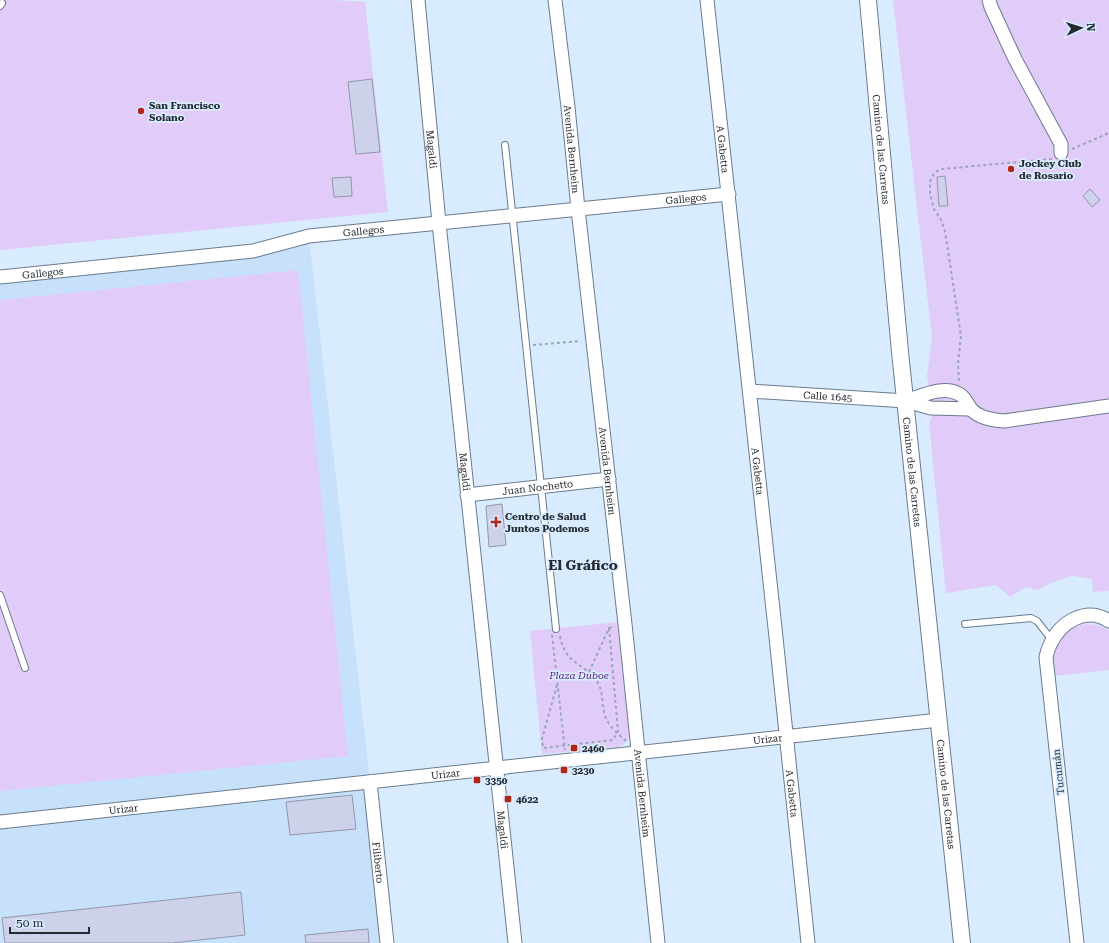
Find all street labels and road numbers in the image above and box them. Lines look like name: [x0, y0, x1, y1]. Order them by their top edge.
street label: Camino de las Carretas: [871, 94, 892, 205]
street label: Avenida Bernheim: [562, 104, 581, 194]
street label: A Gabetta: [715, 125, 731, 174]
street label: Magaldi: [424, 130, 439, 169]
street label: Gallegos: [665, 191, 707, 206]
street label: Gallegos: [342, 224, 385, 239]
street label: Gallegos: [22, 265, 64, 281]
street label: Calle 1645: [803, 389, 853, 404]
street label: Camino de las Carretas: [901, 416, 923, 528]
street label: Avenida Bernheim: [597, 426, 618, 516]
street label: A Gabetta: [749, 447, 766, 496]
street label: Magaldi: [457, 452, 472, 491]
street label: Juan Nochetto: [502, 478, 574, 497]
street label: Urizar: [752, 732, 783, 746]
street label: Camino de las Carretas: [935, 739, 957, 850]
street label: Avenida Bernheim: [632, 748, 652, 838]
street label: Tucumán: [1051, 748, 1066, 795]
street label: Urizar: [430, 767, 461, 781]
street label: A Gabetta: [784, 769, 800, 818]
street label: Urizar: [108, 802, 139, 816]
street label: Magaldi: [495, 810, 510, 849]
street label: Filiberto: [370, 841, 386, 884]

